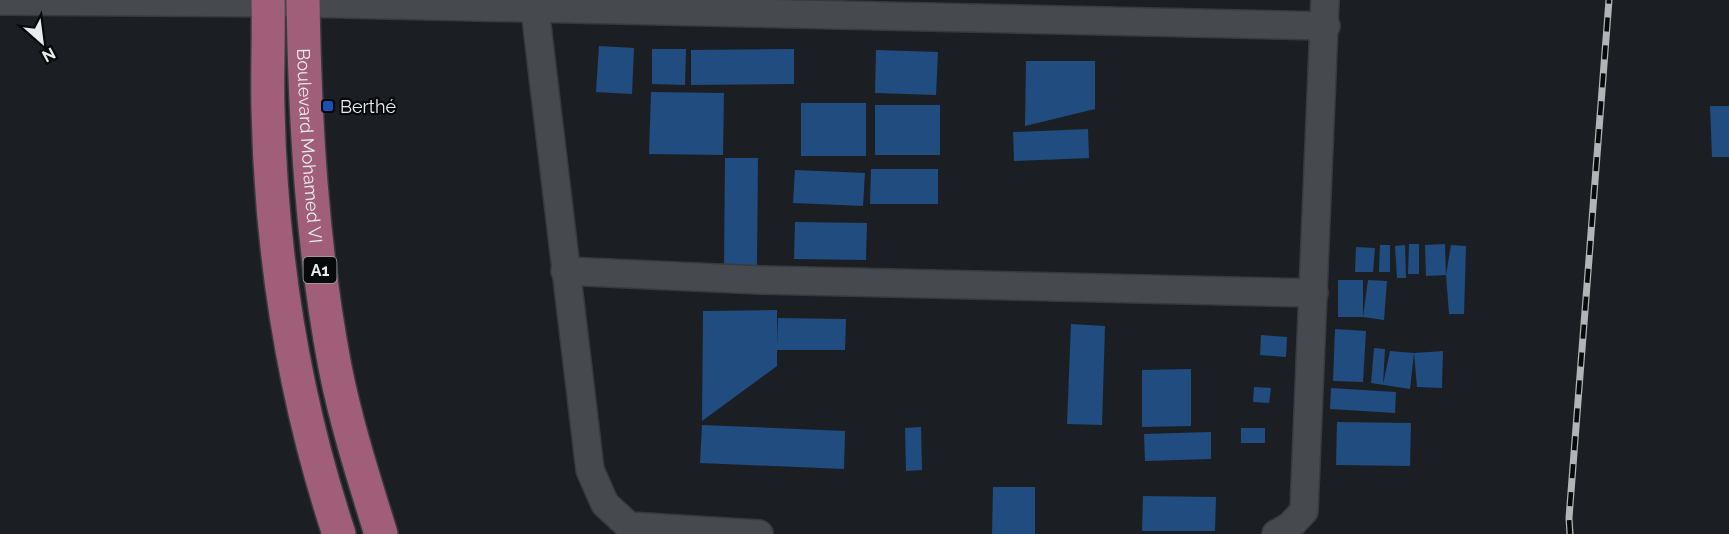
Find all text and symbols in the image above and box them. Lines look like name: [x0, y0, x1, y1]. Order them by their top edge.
north arrow: [12, 12, 72, 72]
text: N: [39, 44, 59, 66]
street label: Boulevard Mohamed VI: [294, 48, 327, 244]
place label: Berthé: [340, 96, 396, 117]
marker: Berthé: [321, 99, 335, 113]
road number: A1: [304, 257, 336, 283]

